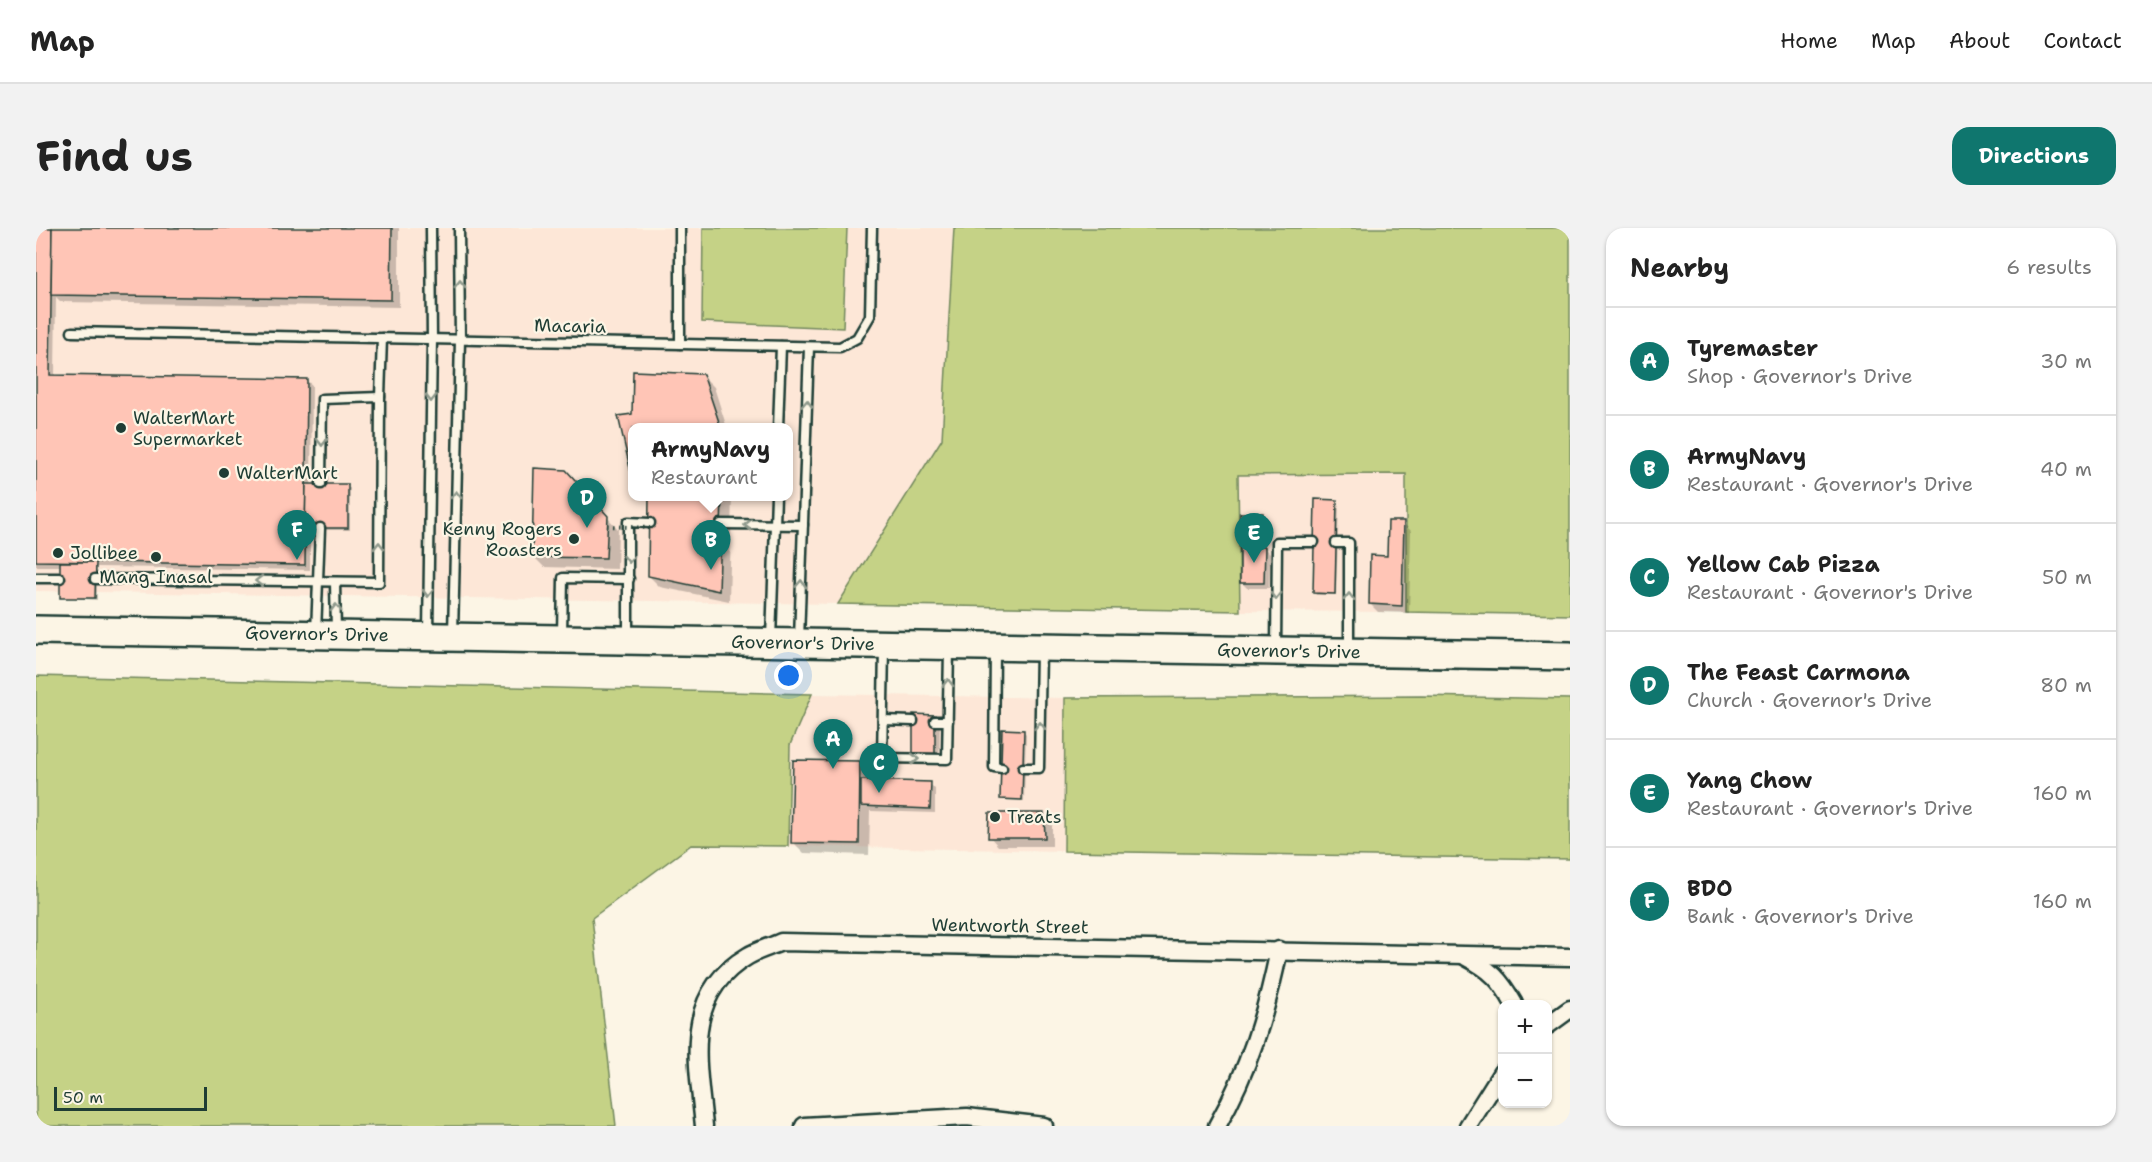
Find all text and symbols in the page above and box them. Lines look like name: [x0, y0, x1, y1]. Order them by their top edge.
text: Map: [30, 22, 95, 60]
text: Home: [1780, 27, 1838, 55]
text: Map: [1871, 27, 1916, 55]
text: About: [1949, 27, 2010, 55]
text: Contact: [2043, 27, 2122, 55]
button: Directions: [1952, 127, 2116, 185]
text: Find us: [36, 128, 193, 184]
text: Nearby: [1630, 250, 1729, 285]
text: 6 results: [2006, 254, 2092, 280]
one-way arrow: [453, 280, 466, 289]
street label: Macaria: [534, 313, 606, 339]
text: Tyremaster: [1687, 334, 1818, 363]
text: A: [1642, 348, 1657, 374]
text: 30 m: [2040, 348, 2092, 374]
text: Shop · Governor's Drive: [1687, 363, 1913, 389]
one-way arrow: [425, 393, 438, 402]
one-way arrow: [801, 399, 813, 408]
place label: WalterMart Supermarket: [133, 406, 243, 451]
marker: WalterMart Supermarket: [114, 421, 128, 435]
popup: [628, 423, 793, 501]
text: ArmyNavy: [651, 435, 770, 464]
one-way arrow: [315, 437, 328, 446]
text: ArmyNavy: [1687, 442, 1806, 471]
text: B: [1643, 456, 1656, 482]
text: 40 m: [2040, 456, 2092, 482]
place label: WalterMart: [236, 461, 338, 485]
text: Restaurant: [651, 464, 758, 490]
marker: WalterMart: [217, 466, 231, 480]
text: Restaurant · Governor's Drive: [1687, 471, 1973, 497]
pin: D: [568, 478, 606, 528]
one-way arrow: [450, 490, 463, 499]
pin: F: [278, 510, 316, 560]
pin: E: [1234, 514, 1274, 563]
place label: Kenny Rogers Roasters: [442, 517, 562, 562]
one-way arrow: [743, 519, 752, 531]
pin: B: [692, 520, 730, 570]
marker: Kenny Rogers Roasters: [567, 532, 581, 546]
place label: Jollibee: [70, 541, 138, 565]
one-way arrow: [373, 542, 385, 551]
marker: Jollibee: [51, 546, 65, 560]
marker: Mang Inasal: [149, 550, 163, 564]
text: Yellow Cab Pizza: [1687, 550, 1880, 579]
one-way arrow: [623, 555, 635, 564]
text: C: [1643, 564, 1656, 590]
text: 50 m: [2042, 564, 2092, 590]
place label: Mang Inasal: [99, 565, 213, 589]
one-way arrow: [254, 575, 263, 587]
text: Restaurant · Governor's Drive: [1687, 579, 1973, 605]
one-way arrow: [794, 580, 807, 589]
one-way arrow: [422, 588, 435, 597]
one-way arrow: [1270, 592, 1283, 601]
one-way arrow: [1343, 593, 1355, 602]
one-way arrow: [330, 604, 342, 613]
street label: Governor's Drive: [245, 621, 389, 647]
street label: Governor's Drive: [731, 630, 875, 656]
street label: Governor's Drive: [1217, 638, 1361, 664]
text: The Feast Carmona: [1687, 658, 1910, 687]
your location: [774, 661, 803, 690]
text: D: [1642, 672, 1657, 698]
text: 80 m: [2040, 672, 2092, 698]
one-way arrow: [942, 679, 954, 688]
text: Church · Governor's Drive: [1687, 687, 1932, 713]
pin: A: [814, 720, 852, 769]
one-way arrow: [1034, 722, 1046, 731]
pin: C: [860, 744, 898, 793]
one-way arrow: [910, 752, 919, 765]
text: Yang Chow: [1687, 766, 1812, 795]
text: E: [1643, 780, 1656, 806]
text: 160 m: [2033, 780, 2092, 806]
text: Restaurant · Governor's Drive: [1687, 795, 1973, 821]
place label: Treats: [1007, 805, 1062, 829]
marker: Treats: [988, 810, 1002, 824]
text: BDO: [1687, 874, 1733, 903]
text: F: [1644, 888, 1655, 914]
text: 160 m: [2033, 888, 2092, 914]
text: Bank · Governor's Drive: [1687, 903, 1914, 929]
street label: Wentworth Street: [931, 913, 1089, 939]
map controls: [1498, 1000, 1552, 1108]
button: +: [1498, 1000, 1552, 1054]
button: −: [1498, 1054, 1552, 1108]
scale bar: [54, 1084, 207, 1112]
text: 50 m: [63, 1087, 103, 1108]

